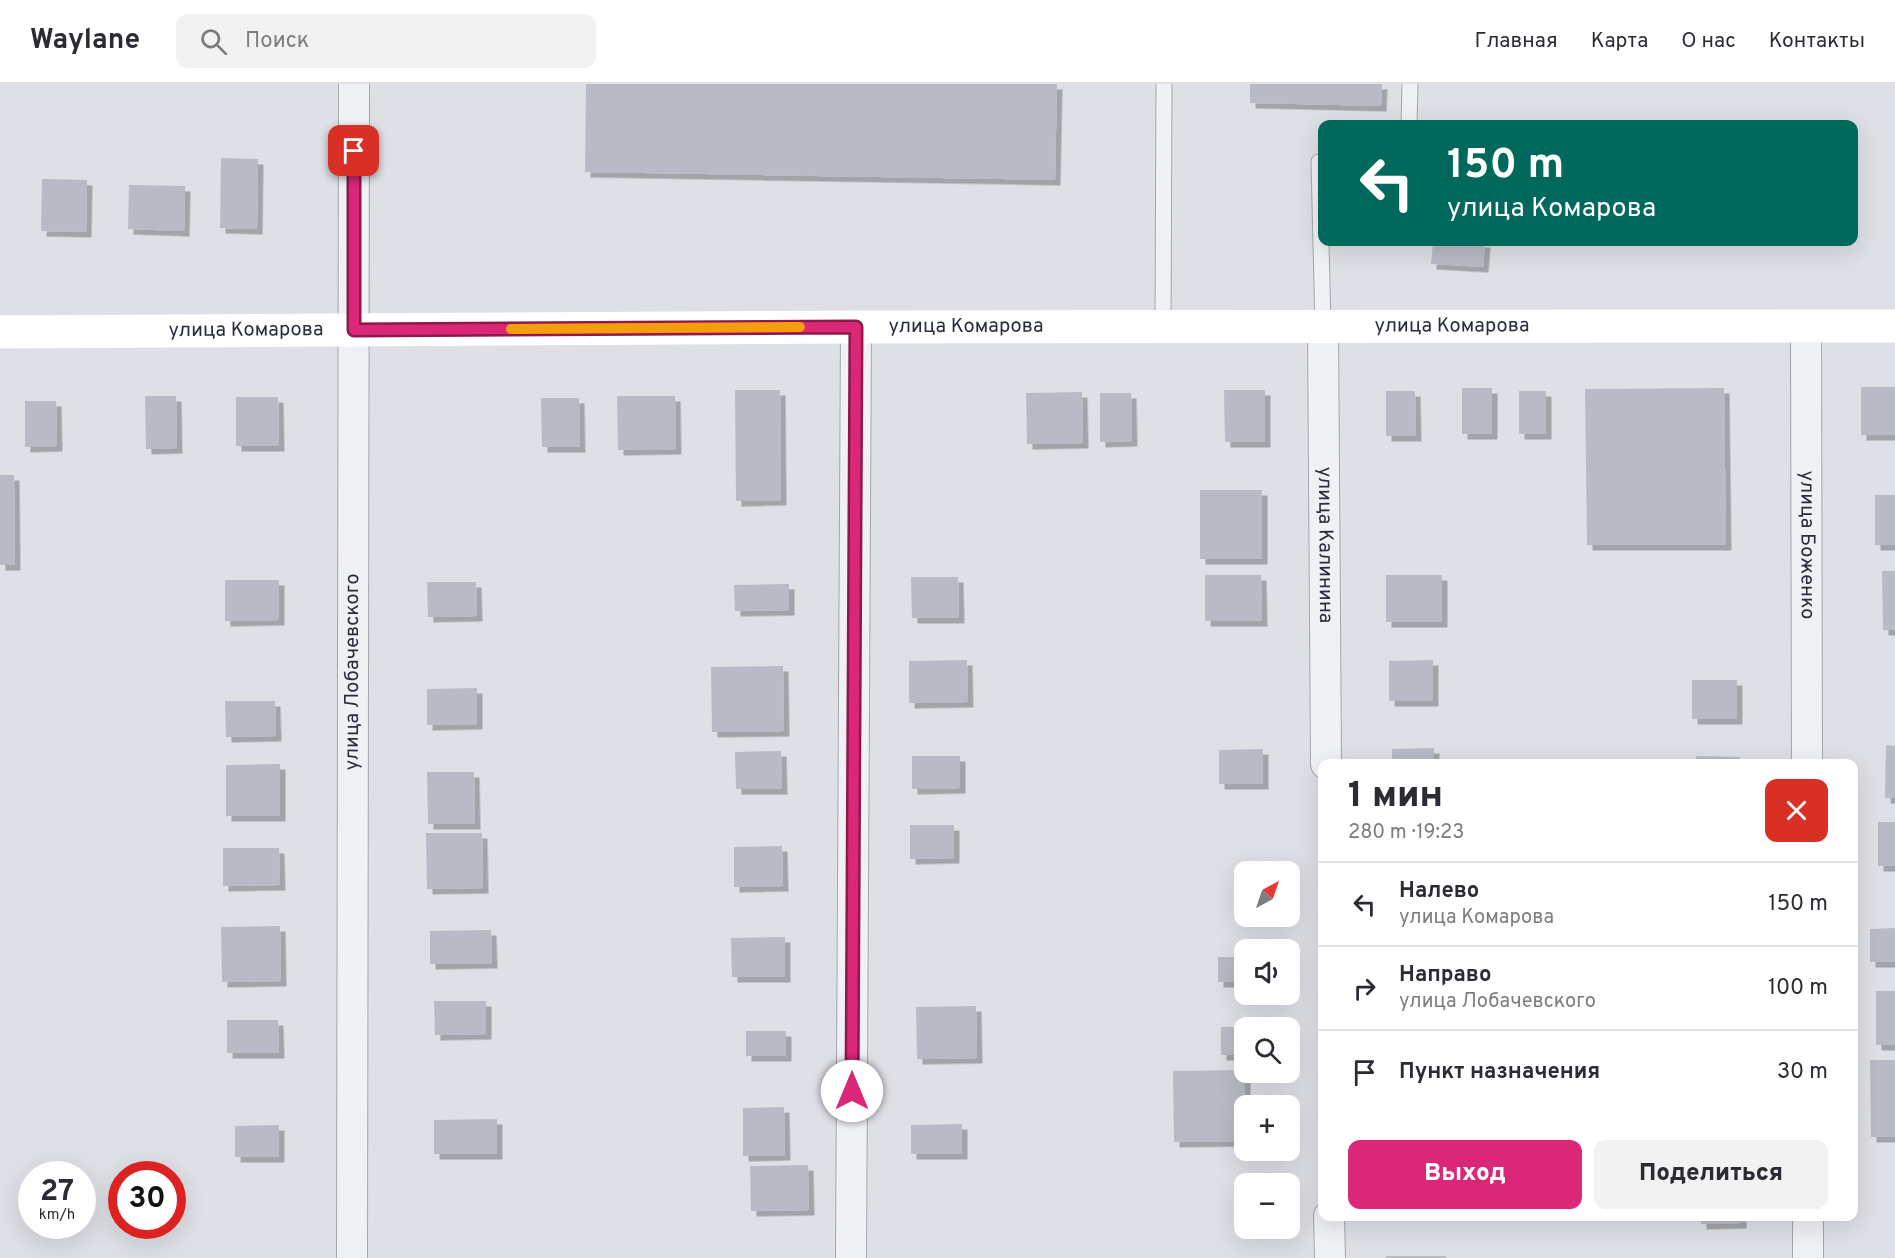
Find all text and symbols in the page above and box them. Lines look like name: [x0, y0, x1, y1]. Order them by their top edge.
search box: [176, 14, 596, 68]
text: Waylane: [30, 23, 140, 59]
icon: search: [197, 25, 230, 58]
text: Поиск: [245, 28, 309, 55]
text: Главная: [1474, 28, 1558, 55]
text: Карта: [1591, 28, 1648, 55]
text: О нас: [1681, 28, 1736, 55]
text: Контакты: [1769, 28, 1865, 55]
pin: [328, 125, 379, 176]
icon: arrive: [337, 134, 370, 167]
text: 150 m: [1447, 140, 1564, 193]
icon: left: [1348, 144, 1426, 222]
text: улица Комарова: [1447, 192, 1656, 226]
street label: улица Комарова: [1374, 313, 1530, 340]
street label: улица Комарова: [888, 314, 1044, 340]
street label: улица Комарова: [168, 317, 324, 344]
street label: улица Калинина: [1311, 467, 1338, 623]
street label: улица Боженко: [1793, 471, 1820, 619]
street label: улица Лобачевского: [340, 573, 366, 771]
text: 1 мин: [1348, 774, 1443, 820]
button: close: [1765, 779, 1828, 842]
text: 280 m · 19:23: [1348, 820, 1464, 846]
north arrow: [1234, 861, 1300, 927]
map controls: [1234, 861, 1300, 1239]
text: Налево: [1399, 878, 1479, 905]
icon: left: [1348, 888, 1381, 921]
text: 150 m: [1768, 891, 1828, 918]
text: улица Комарова: [1399, 905, 1554, 931]
button: sound: [1234, 939, 1300, 1005]
text: Направо: [1399, 962, 1491, 989]
icon: right: [1348, 972, 1381, 1005]
text: 100 m: [1768, 975, 1828, 1002]
text: улица Лобачевского: [1399, 989, 1596, 1015]
button: search: [1234, 1017, 1300, 1083]
icon: arrive: [1348, 1056, 1381, 1089]
position arrow: [820, 1059, 884, 1123]
text: Пункт назначения: [1399, 1059, 1600, 1086]
text: 30 m: [1777, 1059, 1828, 1086]
button: +: [1234, 1095, 1300, 1161]
button: Выход: [1348, 1140, 1582, 1209]
button: Поделиться: [1594, 1140, 1828, 1209]
speed limit sign: 30: [108, 1161, 186, 1239]
button: −: [1234, 1173, 1300, 1239]
text: 27: [40, 1174, 74, 1211]
text: km/h: [39, 1206, 75, 1225]

